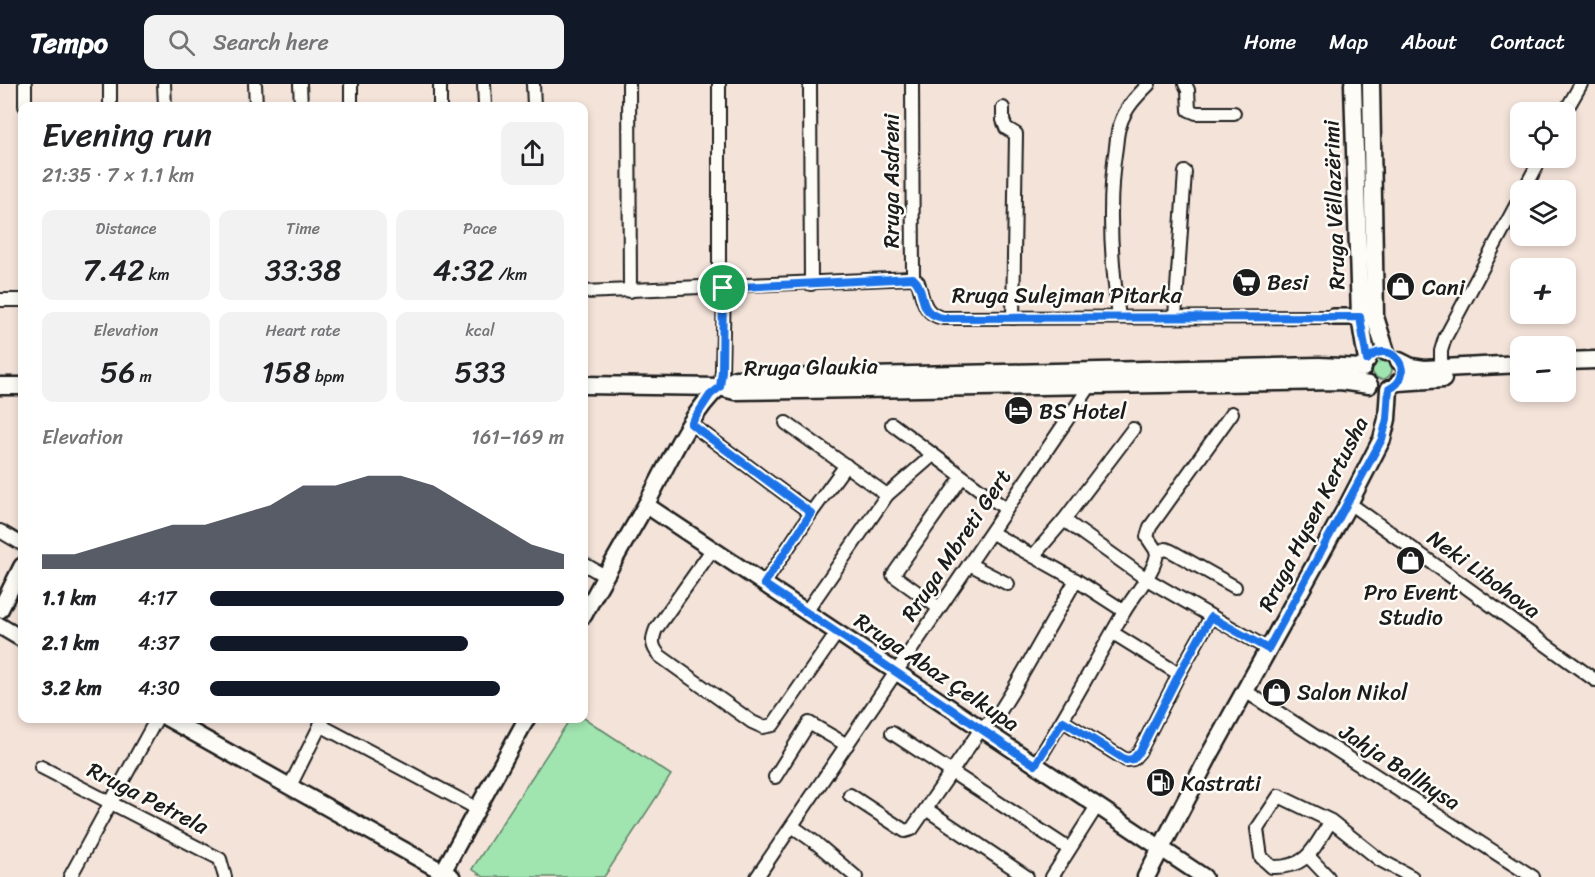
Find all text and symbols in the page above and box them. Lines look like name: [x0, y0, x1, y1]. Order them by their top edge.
search box: [144, 15, 564, 69]
text: Tempo: [30, 18, 108, 67]
text: Search here: [213, 23, 329, 62]
text: Home: [1244, 23, 1296, 61]
text: Map: [1329, 23, 1368, 61]
text: About: [1401, 23, 1458, 61]
text: Contact: [1491, 23, 1565, 61]
icon: search: [165, 26, 198, 59]
map controls: [1510, 102, 1576, 402]
button: locate: [1510, 102, 1576, 168]
text: Evening run: [42, 106, 212, 164]
street label: Rruga Asdreni: [872, 113, 911, 248]
street label: Rruga Vëllazërimi: [1312, 119, 1356, 291]
button: share: [501, 122, 564, 185]
text: 21:35 · 7 × 1.1 km: [42, 158, 194, 193]
button: layers: [1510, 180, 1576, 246]
text: Distance: [96, 214, 156, 243]
text: Time: [286, 214, 320, 243]
text: Pace: [463, 214, 497, 243]
text: 7.42: [82, 243, 145, 297]
text: 33:38: [265, 243, 341, 297]
text: 4:32: [433, 243, 494, 297]
button: +: [1510, 258, 1576, 324]
text: km: [145, 260, 170, 289]
text: /km: [494, 260, 527, 289]
pin: [697, 262, 748, 313]
place label: Besi: [1267, 263, 1309, 302]
supermarket icon: Besi: [1230, 266, 1262, 298]
place label: Cani: [1422, 268, 1466, 307]
icon: arrive: [706, 271, 739, 304]
shop icon: Cani: [1385, 271, 1417, 303]
street label: Rruga Sulejman Pitarka: [952, 276, 1183, 315]
text: Elevation: [94, 316, 158, 345]
text: Heart rate: [265, 316, 341, 345]
text: kcal: [465, 316, 495, 345]
button: −: [1510, 336, 1576, 402]
text: 56: [100, 345, 135, 399]
text: 158: [262, 345, 311, 399]
text: 533: [454, 345, 506, 399]
street label: Rruga Glaukia: [744, 346, 878, 388]
text: m: [135, 362, 152, 391]
text: bpm: [311, 362, 344, 391]
place label: BS Hotel: [1039, 392, 1127, 431]
hotel icon: BS Hotel: [1002, 395, 1034, 427]
street label: Rruga Hysen Kertusha: [1247, 409, 1379, 619]
text: Elevation: [42, 420, 123, 455]
text: 161–169 m: [471, 420, 564, 455]
street label: Rruga Mbreti Gert: [890, 460, 1022, 629]
street label: Neki Libohova: [1419, 519, 1549, 629]
shop icon: Pro Event Studio: [1395, 544, 1427, 576]
place label: Pro Event Studio: [1364, 573, 1459, 637]
text: 1.1 km: [42, 581, 96, 616]
text: 4:17: [138, 581, 177, 616]
street label: Rruga Abaz Çelkupa: [846, 602, 1028, 742]
text: 2.1 km: [42, 626, 99, 661]
text: 4:37: [138, 626, 179, 661]
text: 3.2 km: [42, 671, 102, 706]
text: 4:30: [138, 671, 180, 706]
place label: Salon Nikol: [1297, 673, 1408, 712]
shop icon: Salon Nikol: [1260, 676, 1292, 708]
street label: Jahja Ballhysa: [1330, 712, 1469, 821]
street label: Rruga Petrela: [80, 751, 217, 846]
place label: Kastrati: [1181, 764, 1262, 803]
fuel station icon: Kastrati: [1144, 767, 1176, 799]

